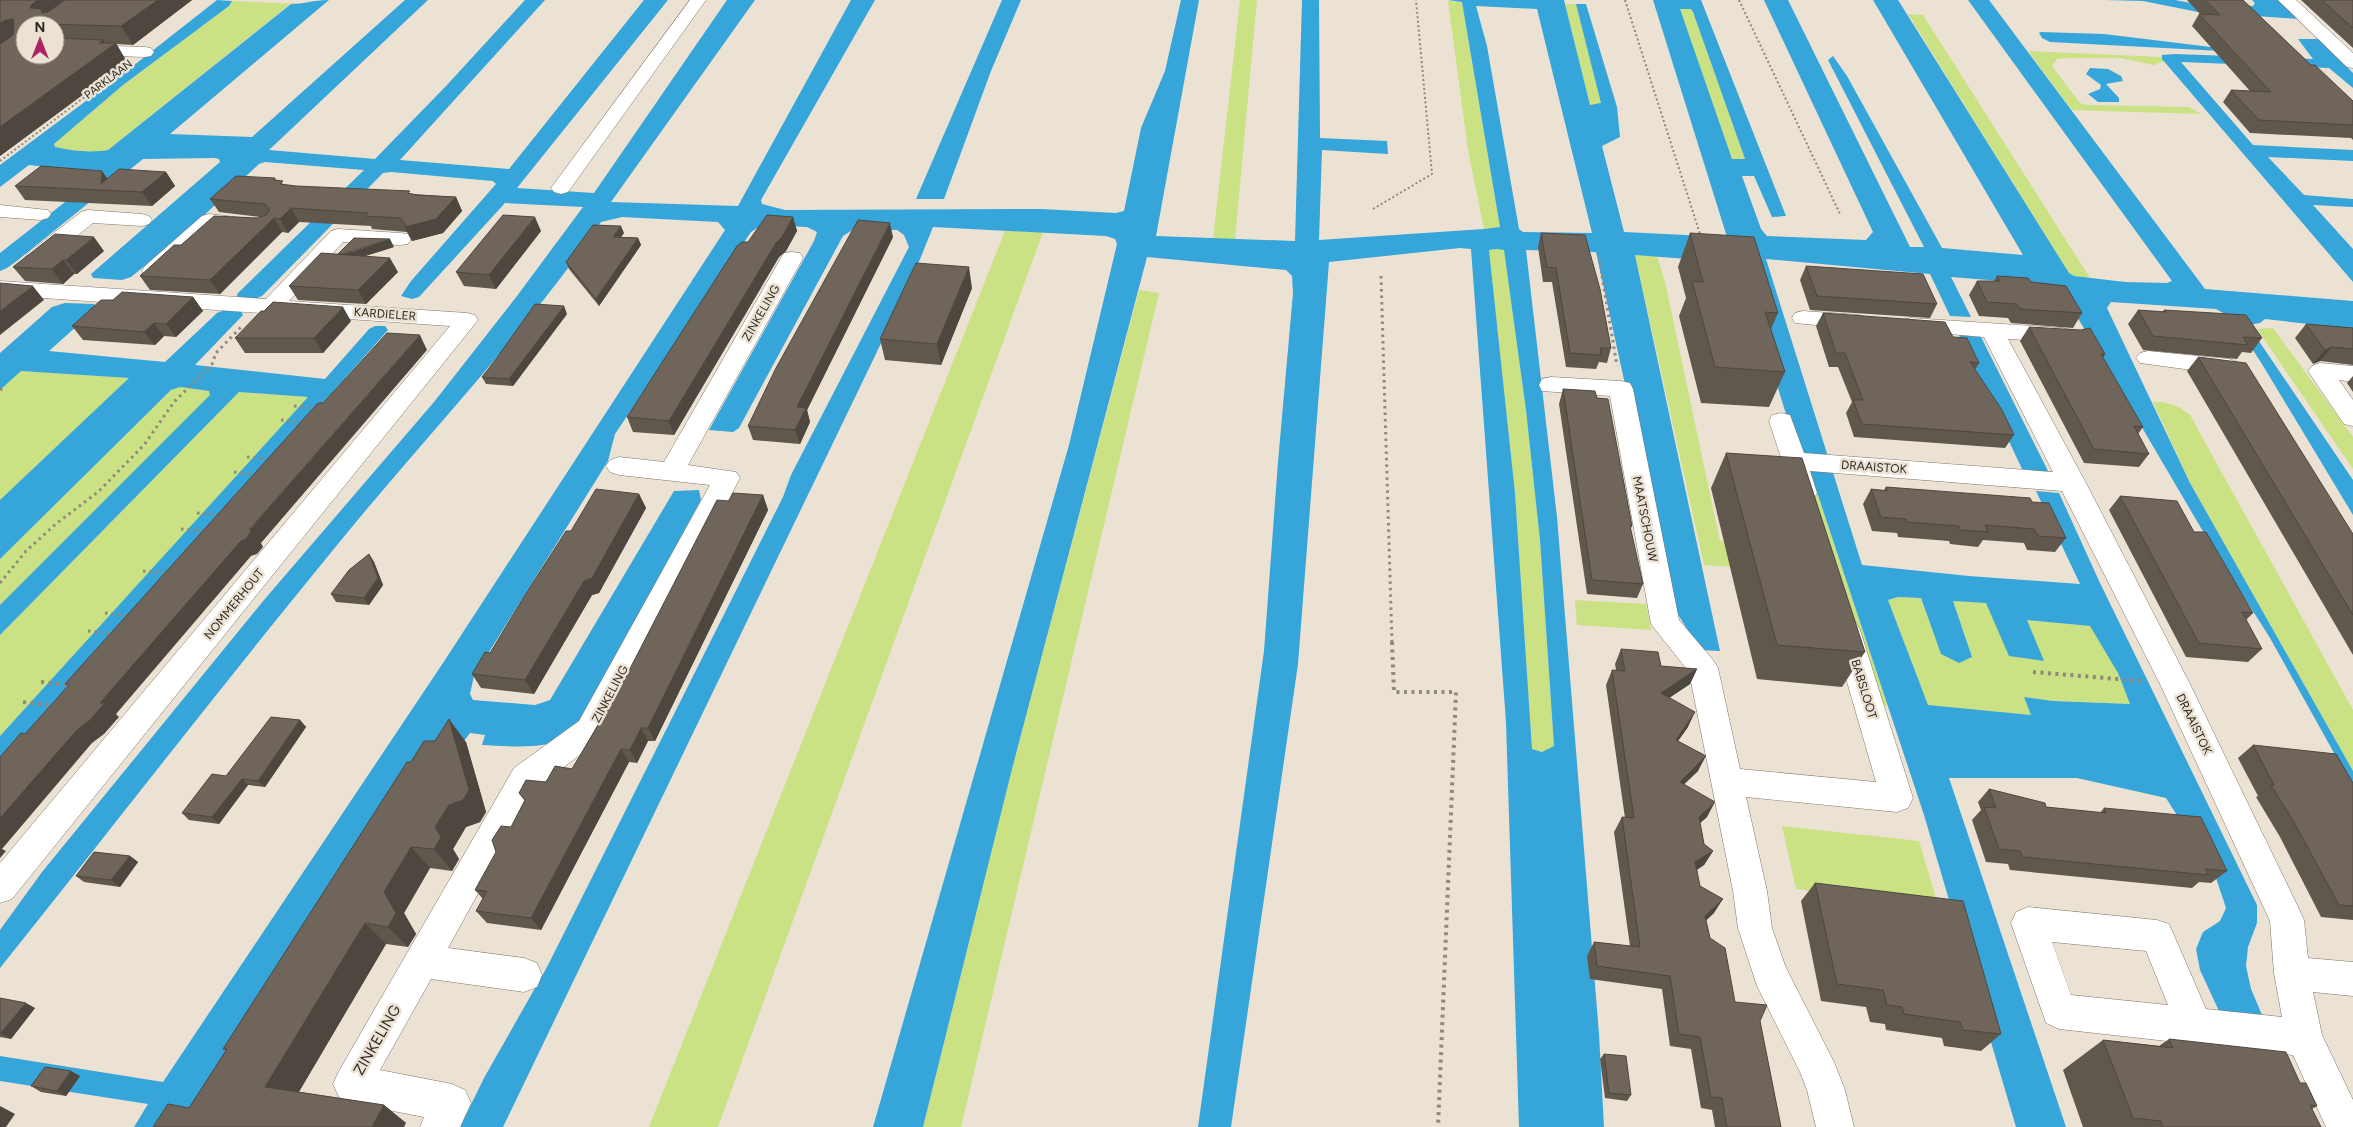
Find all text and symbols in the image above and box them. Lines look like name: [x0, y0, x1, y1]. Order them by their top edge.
north arrow: [15, 15, 65, 65]
text: N: [35, 19, 45, 36]
street label: PARKLAAN: [82, 57, 135, 102]
street label: ZINKELING: [739, 282, 783, 344]
street label: KARDIELER: [353, 305, 417, 323]
street label: DRAAISTOK: [1841, 458, 1908, 476]
street label: MAATSCHOUW: [1630, 475, 1660, 564]
street label: NOMMERHOUT: [201, 566, 267, 642]
street label: BABSLOOT: [1848, 658, 1880, 721]
street label: ZINKELING: [589, 663, 631, 725]
street label: DRAAISTOK: [2173, 691, 2215, 757]
street label: ZINKELING: [350, 1002, 404, 1078]

